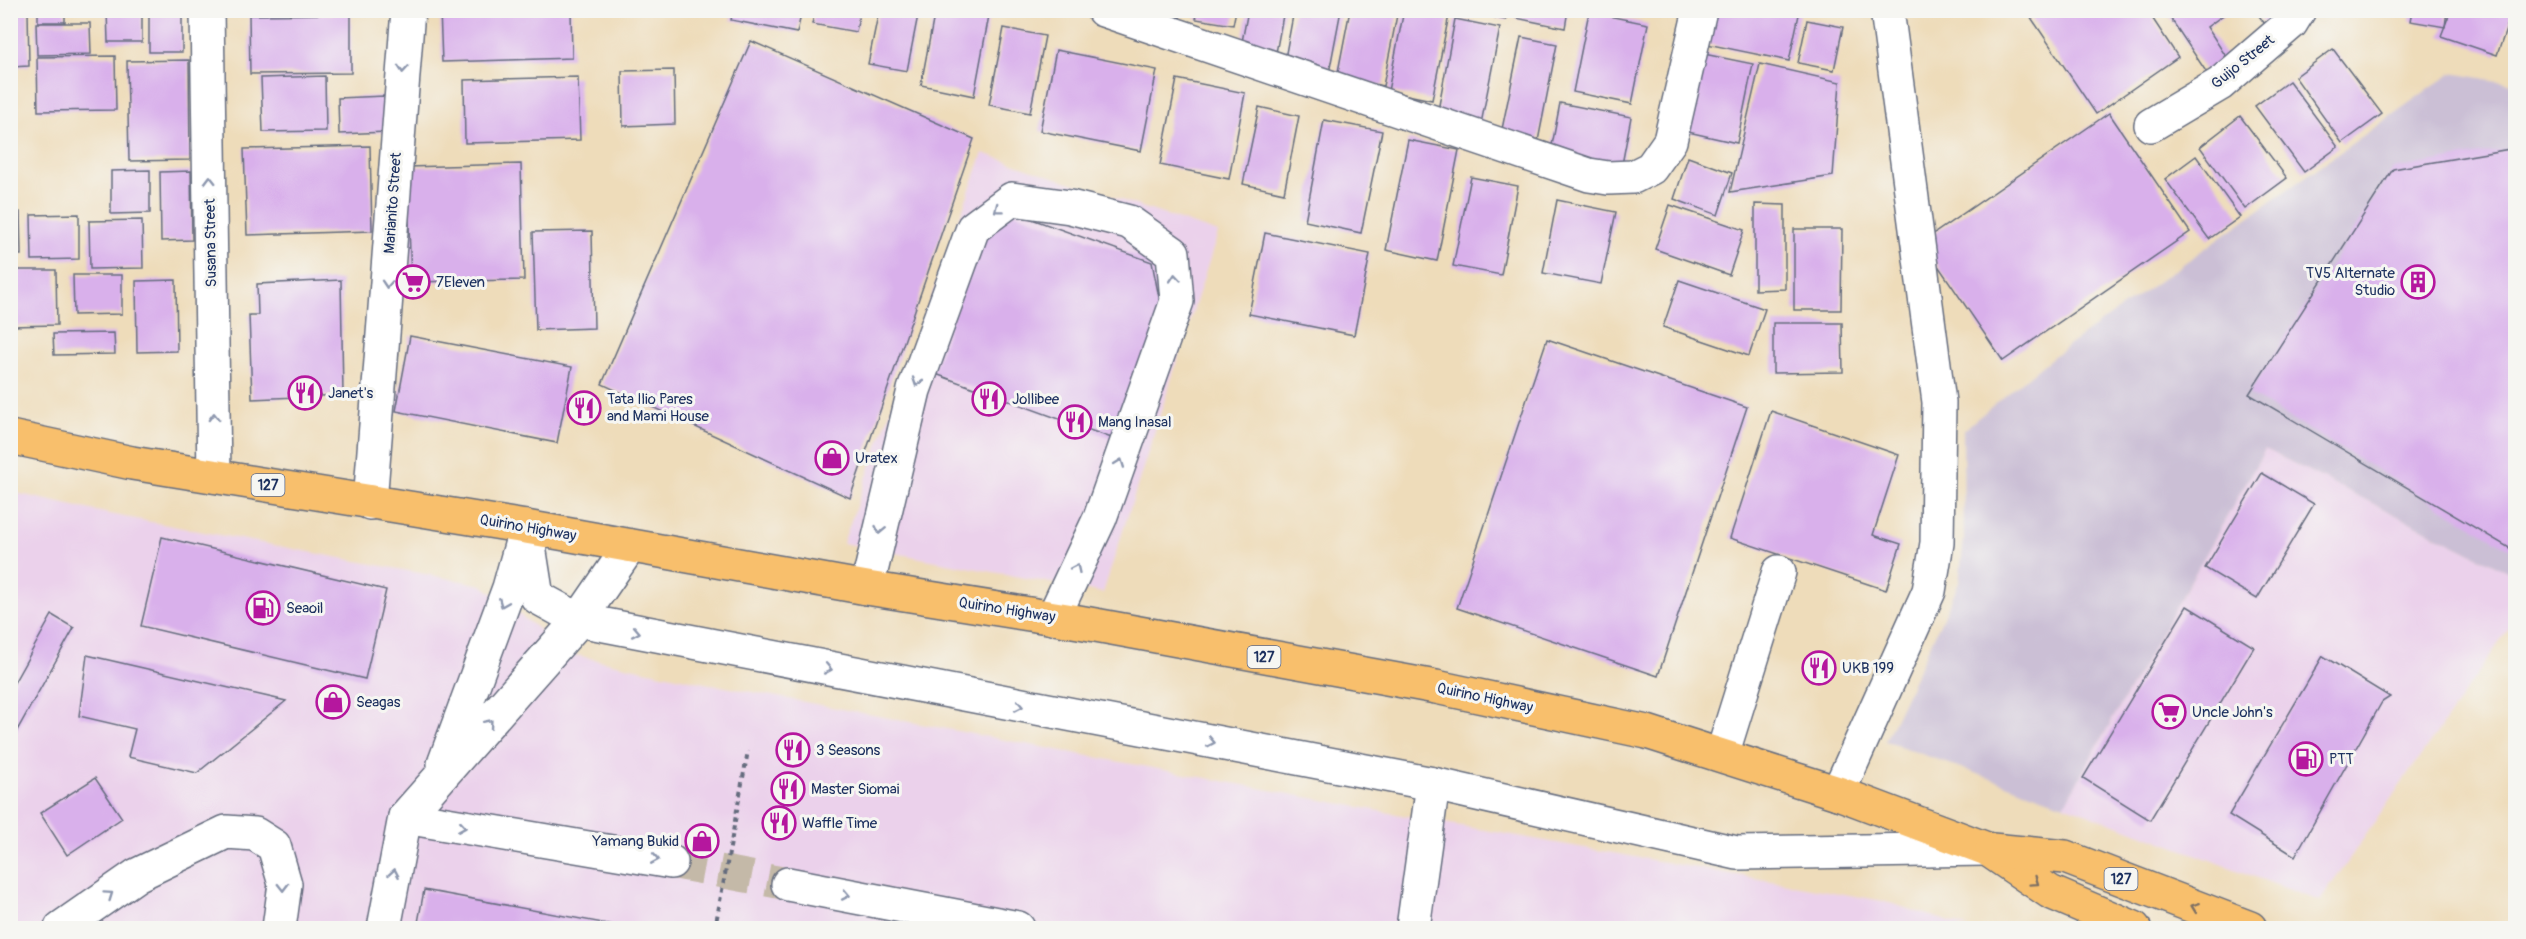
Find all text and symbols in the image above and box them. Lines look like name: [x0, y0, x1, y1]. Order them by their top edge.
street label: Guijo Street: [2208, 30, 2279, 93]
one-way arrow: [397, 64, 410, 73]
street label: Marianito Street: [380, 151, 406, 254]
one-way arrow: [204, 176, 216, 185]
street label: Susana Street: [201, 197, 221, 288]
one-way arrow: [993, 202, 1004, 213]
supermarket icon: 7Eleven: [395, 264, 431, 300]
place label: TV5 Alternate Studio: [2306, 264, 2396, 300]
building icon: TV5 Alternate Studio: [2400, 264, 2436, 300]
place label: 7Eleven: [436, 273, 485, 292]
one-way arrow: [1169, 273, 1182, 283]
one-way arrow: [381, 280, 394, 289]
restaurant icon: Janet's: [287, 375, 323, 411]
one-way arrow: [912, 376, 925, 387]
restaurant icon: Jollibee: [971, 381, 1007, 417]
place label: Janet's: [328, 384, 374, 403]
restaurant icon: Tata Ilio Pares and Mami House: [566, 390, 602, 426]
place label: Tata Ilio Pares and Mami House: [607, 390, 709, 426]
place label: Jollibee: [1012, 390, 1060, 409]
restaurant icon: Mang Inasal: [1057, 404, 1093, 440]
one-way arrow: [207, 413, 220, 422]
place label: Mang Inasal: [1098, 413, 1172, 432]
shop icon: Uratex: [814, 440, 850, 476]
place label: Uratex: [855, 449, 898, 468]
one-way arrow: [1112, 458, 1125, 469]
road number: 127: [252, 474, 284, 496]
street label: Quirino Highway: [478, 510, 578, 546]
one-way arrow: [875, 525, 888, 535]
one-way arrow: [1069, 563, 1081, 574]
fuel station icon: Seaoil: [245, 590, 281, 626]
street label: Quirino Highway: [957, 593, 1057, 627]
one-way arrow: [498, 597, 510, 608]
place label: Seaoil: [286, 599, 323, 618]
one-way arrow: [631, 625, 641, 638]
road number: 127: [1248, 646, 1280, 668]
restaurant icon: UKB 199: [1801, 650, 1837, 686]
place label: UKB 199: [1842, 659, 1894, 678]
one-way arrow: [822, 662, 832, 675]
street label: Quirino Highway: [1435, 679, 1535, 718]
shop icon: Seagas: [315, 684, 351, 720]
place label: Seagas: [356, 693, 401, 712]
supermarket icon: Uncle John's: [2151, 694, 2187, 730]
one-way arrow: [1014, 699, 1024, 712]
place label: Uncle John's: [2192, 703, 2273, 722]
one-way arrow: [482, 719, 493, 730]
restaurant icon: 3 Seasons: [775, 732, 811, 768]
one-way arrow: [1205, 735, 1215, 748]
place label: 3 Seasons: [816, 741, 881, 760]
fuel station icon: PTT: [2288, 741, 2324, 777]
place label: PTT: [2329, 750, 2354, 769]
restaurant icon: Master Siomai: [770, 771, 806, 807]
place label: Master Siomai: [811, 780, 900, 799]
restaurant icon: Waffle Time: [761, 805, 797, 841]
place label: Waffle Time: [802, 814, 878, 833]
one-way arrow: [458, 820, 467, 832]
shop icon: Yamang Bukid: [684, 823, 720, 859]
place label: Yamang Bukid: [591, 832, 679, 851]
one-way arrow: [649, 852, 659, 865]
one-way arrow: [387, 868, 400, 878]
road number: 127: [2104, 868, 2138, 890]
one-way arrow: [2029, 875, 2040, 886]
one-way arrow: [277, 882, 289, 891]
one-way arrow: [840, 888, 850, 901]
one-way arrow: [103, 891, 114, 902]
one-way arrow: [2190, 902, 2201, 914]

